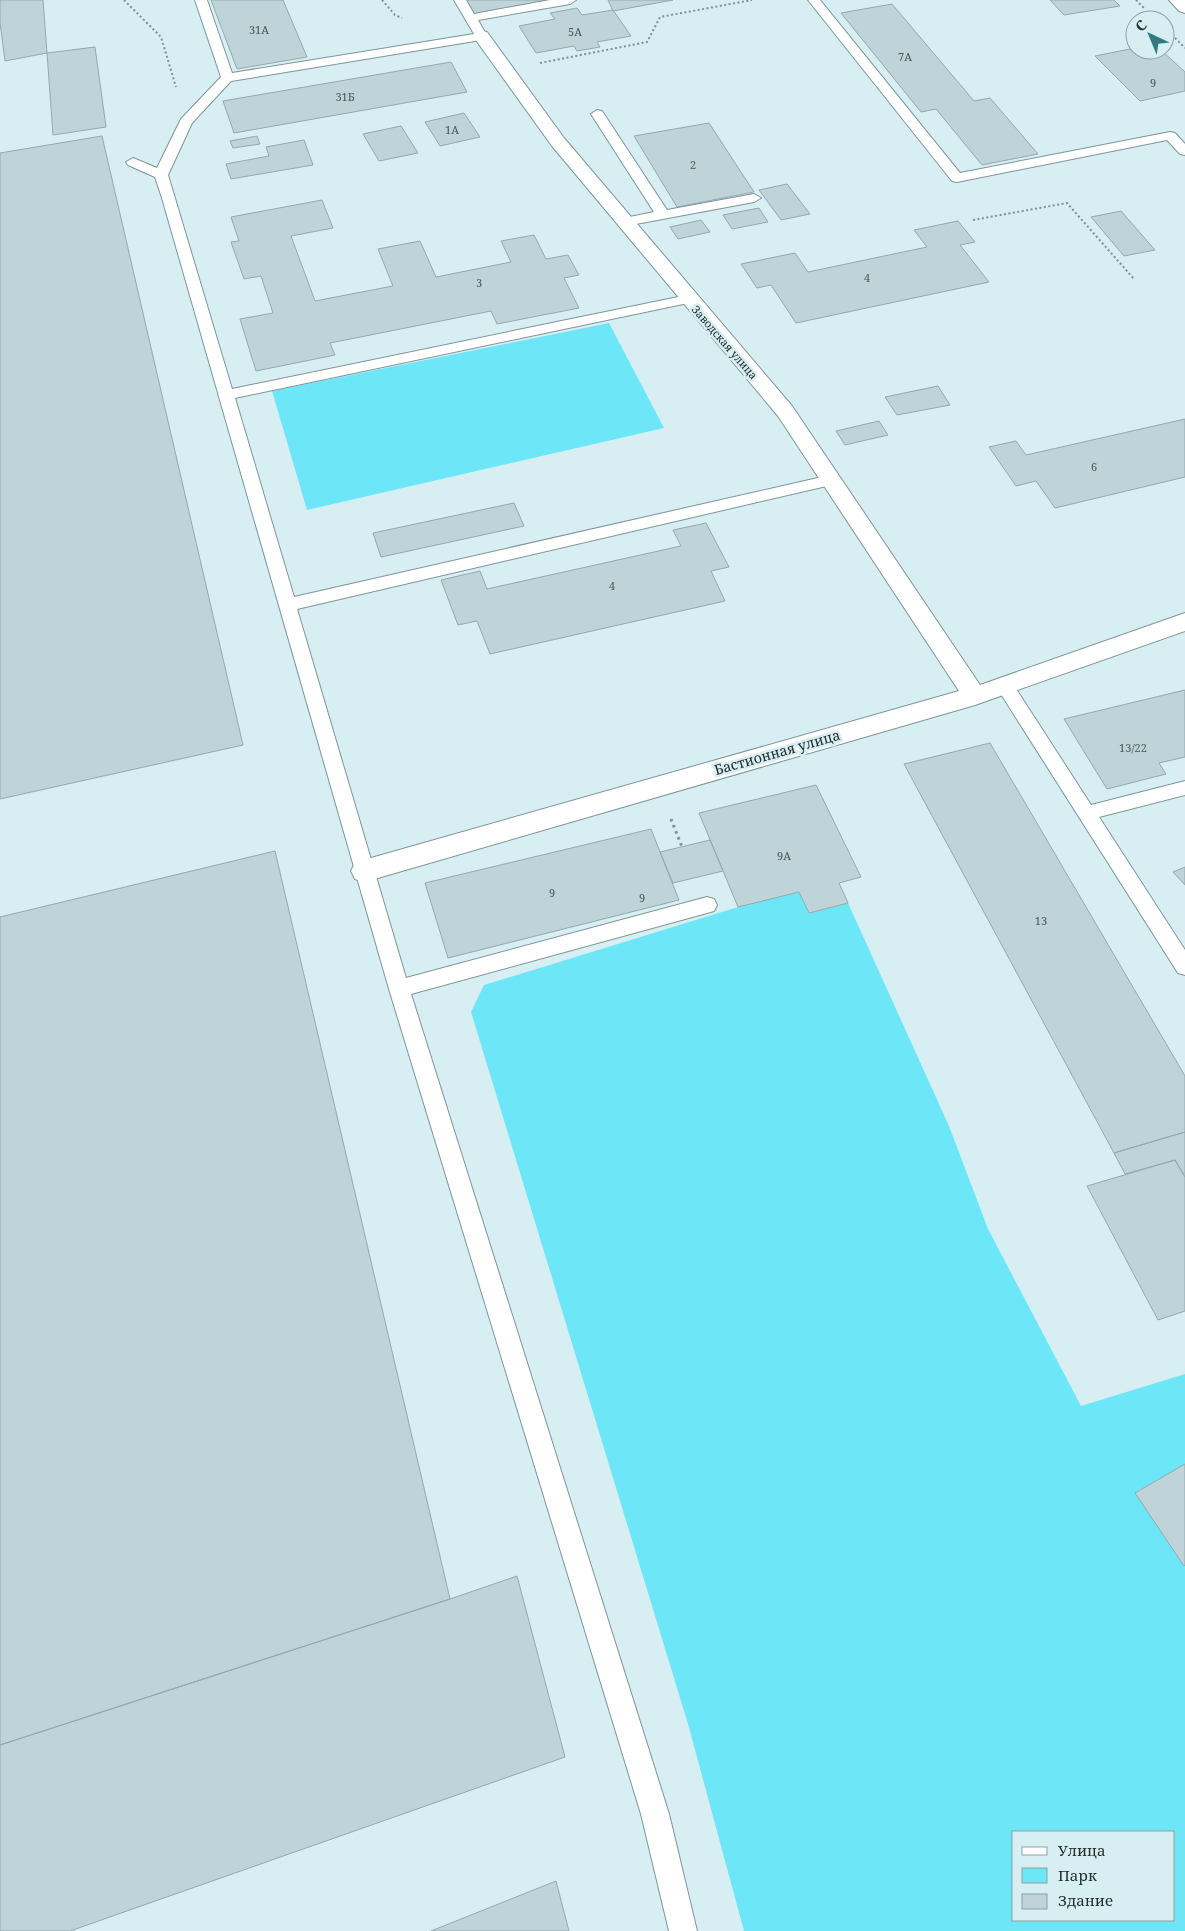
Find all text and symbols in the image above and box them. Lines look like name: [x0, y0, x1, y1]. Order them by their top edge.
north arrow: [1125, 10, 1175, 60]
text: С: [1131, 15, 1151, 35]
house number: 31А: [249, 22, 269, 37]
house number: 5А: [568, 24, 582, 39]
house number: 7А: [898, 49, 912, 64]
house number: 9: [1150, 75, 1156, 90]
house number: 31Б: [335, 89, 355, 104]
house number: 1А: [445, 122, 459, 137]
house number: 2: [690, 157, 696, 172]
house number: 4: [864, 270, 870, 285]
house number: 3: [476, 275, 482, 290]
street label: Заводская улица: [689, 302, 761, 382]
house number: 6: [1091, 459, 1097, 474]
house number: 4: [609, 578, 615, 593]
street label: Бастионная улица: [712, 725, 842, 779]
house number: 13/22: [1119, 740, 1147, 755]
house number: 9А: [777, 848, 791, 863]
house number: 9: [549, 885, 555, 900]
house number: 9: [639, 890, 645, 905]
house number: 13: [1035, 913, 1047, 928]
legend: [1012, 1831, 1175, 1921]
text: Улица: [1058, 1840, 1106, 1860]
text: Парк: [1058, 1865, 1097, 1885]
text: Здание: [1058, 1890, 1113, 1910]

